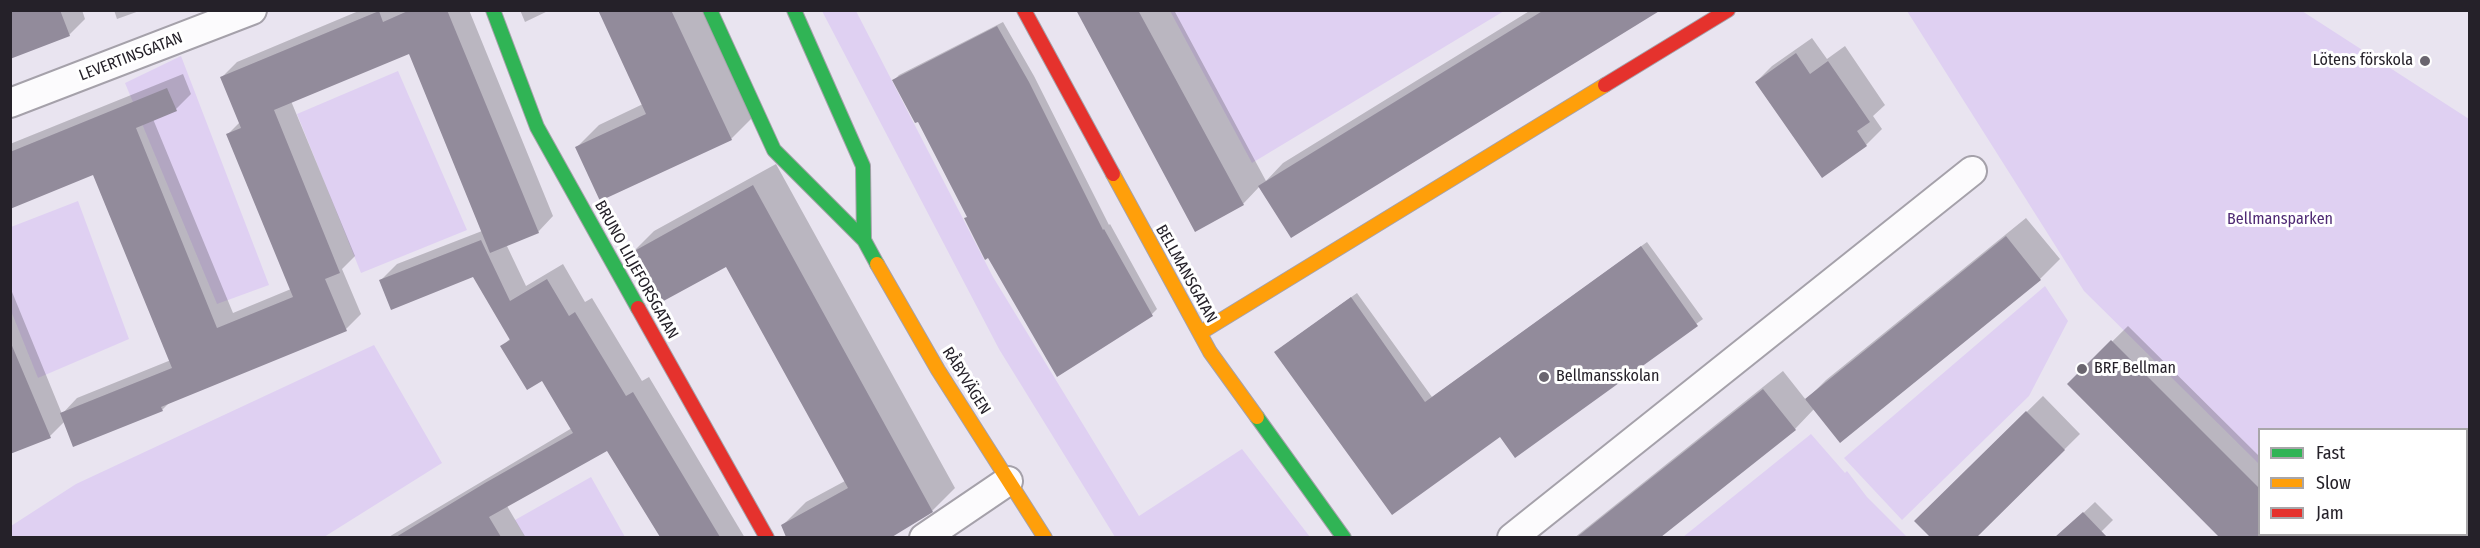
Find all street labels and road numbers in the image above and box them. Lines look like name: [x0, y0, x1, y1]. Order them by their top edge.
street label: LEVERTINSGATAN: [76, 28, 186, 86]
street label: BRUNO LILJEFORSGATAN: [590, 198, 682, 342]
street label: BELLMANSGATAN: [1151, 222, 1221, 326]
street label: RÅBYVÄGEN: [938, 344, 994, 418]

